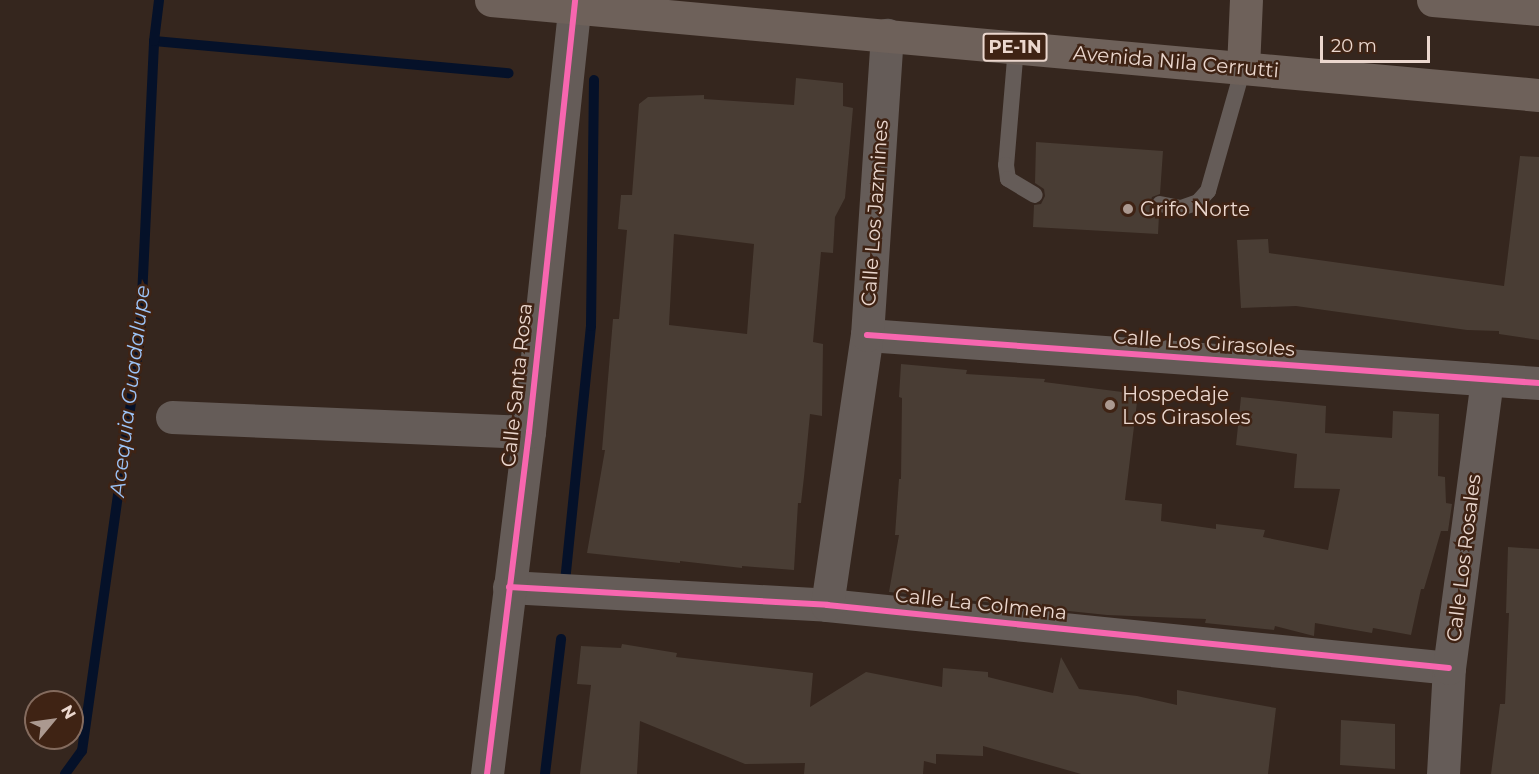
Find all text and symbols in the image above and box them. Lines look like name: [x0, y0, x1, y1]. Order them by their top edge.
scale bar: [1323, 24, 1432, 62]
road number: PE-1N: [982, 32, 1048, 62]
text: 20 m: [1331, 35, 1377, 57]
street label: Avenida Nila Cerrutti: [1072, 41, 1280, 83]
street label: Calle Los Jazmines: [857, 119, 893, 307]
place label: Grifo Norte: [1140, 197, 1250, 221]
marker: Grifo Norte: [1121, 202, 1135, 216]
water label: Acequia Guadalupe: [105, 284, 155, 498]
street label: Calle Santa Rosa: [496, 302, 538, 468]
street label: Calle Los Girasoles: [1112, 325, 1296, 361]
place label: Hospedaje Los Girasoles: [1122, 382, 1251, 429]
marker: Hospedaje Los Girasoles: [1103, 398, 1117, 412]
street label: Calle Los Rosales: [1442, 473, 1486, 643]
street label: Calle La Colmena: [894, 583, 1068, 625]
north arrow: [24, 690, 84, 750]
text: N: [57, 702, 80, 722]

